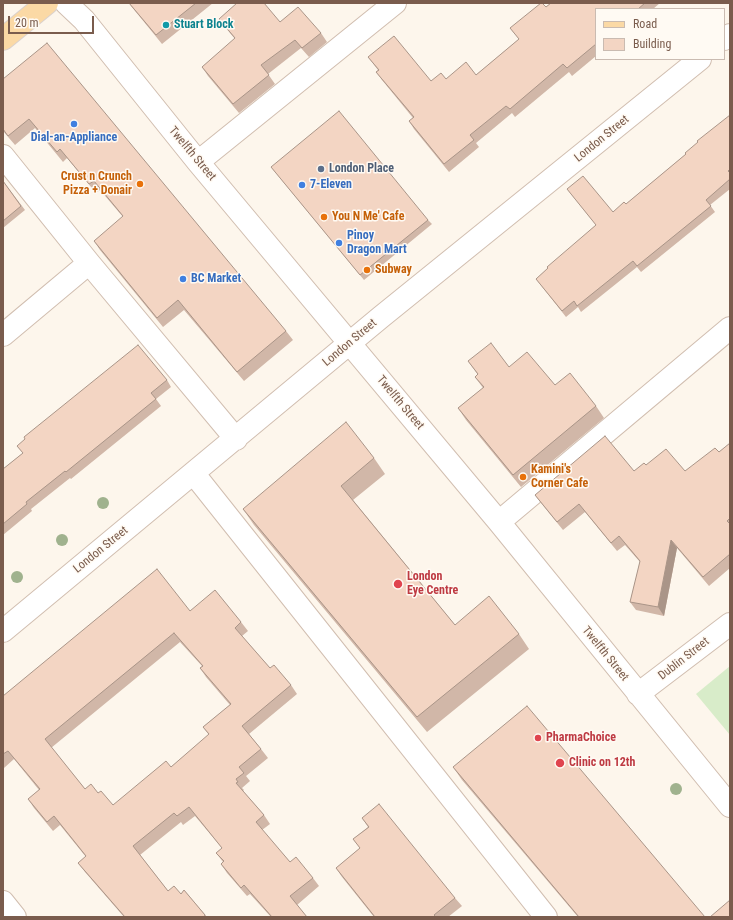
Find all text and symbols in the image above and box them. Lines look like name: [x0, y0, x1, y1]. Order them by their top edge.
scale bar: [10, 8, 96, 34]
legend: [595, 8, 725, 60]
text: 20 m: [15, 16, 39, 30]
text: Road: [633, 17, 657, 31]
place label: Stuart Block: [174, 18, 233, 32]
marker: Stuart Block: [161, 20, 171, 30]
text: Building: [633, 37, 671, 51]
street label: London Street: [572, 113, 632, 165]
marker: Dial-an-Appliance: [69, 119, 79, 129]
street label: Twelfth Street: [165, 124, 219, 184]
place label: Dial-an-Appliance: [31, 131, 117, 145]
place label: London Place: [329, 162, 394, 176]
marker: London Place: [316, 164, 326, 174]
place label: Crust n Crunch Pizza + Donair: [61, 170, 132, 198]
place label: 7-Eleven: [310, 178, 352, 192]
marker: Crust n Crunch Pizza + Donair: [135, 179, 145, 189]
marker: 7-Eleven: [297, 180, 307, 190]
place label: You N Me' Cafe: [332, 210, 404, 224]
marker: You N Me' Cafe: [319, 212, 329, 222]
place label: Pinoy Dragon Mart: [347, 229, 407, 257]
marker: Pinoy Dragon Mart: [334, 238, 344, 248]
place label: Subway: [375, 263, 412, 277]
marker: Subway: [362, 265, 372, 275]
place label: BC Market: [191, 272, 241, 286]
marker: BC Market: [178, 274, 188, 284]
street label: London Street: [320, 316, 380, 370]
street label: Twelfth Street: [373, 373, 427, 433]
place label: Kamini's Corner Cafe: [531, 463, 588, 491]
marker: Kamini's Corner Cafe: [518, 472, 528, 482]
street label: London Street: [71, 524, 131, 576]
place label: London Eye Centre: [407, 570, 458, 598]
marker: London Eye Centre: [392, 578, 404, 590]
street label: Twelfth Street: [579, 624, 631, 684]
street label: Dublin Street: [656, 635, 712, 683]
place label: PharmaChoice: [546, 731, 616, 745]
marker: PharmaChoice: [533, 733, 543, 743]
place label: Clinic on 12th: [569, 756, 635, 770]
marker: Clinic on 12th: [554, 757, 566, 769]

